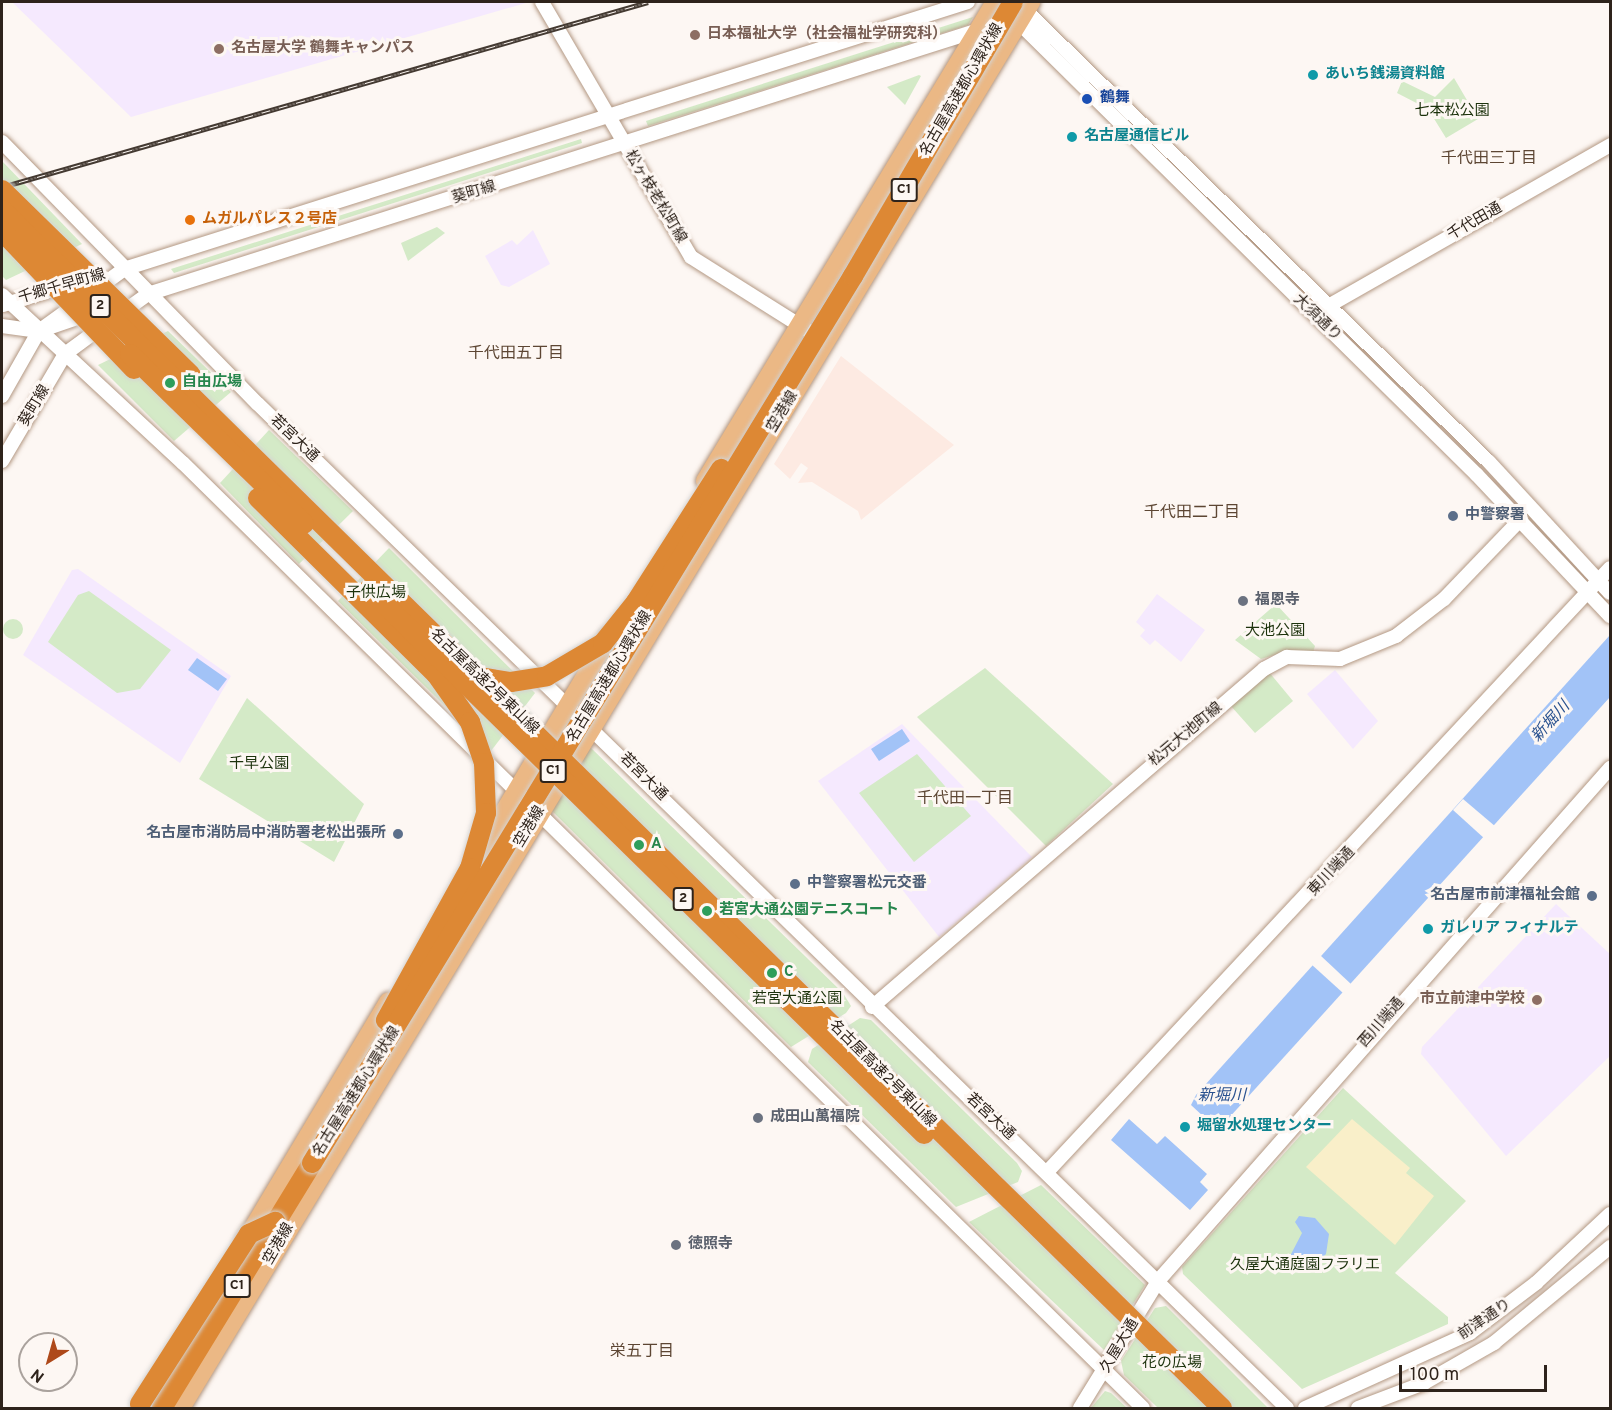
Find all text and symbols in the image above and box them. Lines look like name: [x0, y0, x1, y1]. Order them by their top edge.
street label: 名古屋高速都心環状線: [917, 21, 1007, 159]
place label: 日本福祉大学（社会福祉学研究科）: [707, 26, 947, 44]
marker: 日本福祉大学（社会福祉学研究科）: [688, 28, 702, 42]
place label: 名古屋大学 鶴舞キャンパス: [231, 40, 415, 58]
marker: 名古屋大学 鶴舞キャンパス: [212, 42, 226, 56]
place label: あいち銭湯資料館: [1325, 66, 1445, 84]
marker: あいち銭湯資料館: [1306, 68, 1320, 82]
marker: 鶴舞: [1078, 90, 1096, 108]
place label: 鶴舞: [1100, 90, 1130, 108]
park label: 七本松公園: [1415, 103, 1489, 121]
place label: 名古屋通信ビル: [1084, 128, 1189, 146]
marker: 名古屋通信ビル: [1065, 130, 1079, 144]
street label: 松ヶ枝老松町線: [620, 147, 690, 247]
district label: 千代田三丁目: [1441, 149, 1537, 169]
street label: 葵町線: [450, 178, 498, 208]
road number: C1: [890, 179, 918, 201]
street label: 千代田通: [1445, 199, 1505, 245]
place label: ムガルパレス２号店: [202, 211, 337, 229]
marker: ムガルパレス２号店: [183, 213, 197, 227]
street label: 千郷千早町線: [16, 266, 108, 308]
street label: 大須通り: [1289, 291, 1345, 345]
road number: 2: [90, 295, 110, 317]
district label: 千代田五丁目: [468, 344, 564, 364]
place label: 自由広場: [182, 374, 242, 392]
marker: 自由広場: [163, 376, 177, 390]
street label: 葵町線: [16, 382, 54, 430]
street label: 空港線: [764, 388, 802, 436]
street label: 若宮大通: [266, 412, 322, 466]
district label: 千代田二丁目: [1144, 503, 1240, 523]
place label: 中警察署: [1465, 507, 1525, 525]
marker: 中警察署: [1446, 509, 1460, 523]
park label: 子供広場: [346, 585, 406, 603]
place label: 福恩寺: [1255, 592, 1300, 610]
marker: 福恩寺: [1236, 594, 1250, 608]
street label: 名古屋高速都心環状線: [564, 608, 656, 746]
park label: 大池公園: [1245, 623, 1305, 641]
street label: 名古屋高速2号東山線: [426, 625, 542, 739]
water label: 新堀川: [1528, 698, 1574, 746]
street label: 松元大池町線: [1146, 699, 1226, 771]
street label: 若宮大通: [615, 749, 671, 805]
park label: 千早公園: [229, 756, 289, 774]
road number: C1: [540, 760, 566, 782]
district label: 千代田一丁目: [917, 789, 1013, 809]
street label: 空港線: [511, 803, 549, 851]
place label: 名古屋市消防局中消防署老松出張所: [146, 825, 386, 843]
marker: 名古屋市消防局中消防署老松出張所: [391, 827, 405, 841]
place label: A: [651, 836, 662, 854]
marker: A: [632, 838, 646, 852]
street label: 東川端通: [1305, 844, 1359, 900]
place label: 中警察署松元交番: [807, 875, 927, 893]
marker: 中警察署松元交番: [788, 877, 802, 891]
place label: 名古屋市前津福祉会館: [1430, 887, 1580, 905]
road number: 2: [672, 888, 694, 910]
marker: 名古屋市前津福祉会館: [1585, 889, 1599, 903]
place label: 若宮大通公園テニスコート: [719, 902, 899, 920]
marker: 若宮大通公園テニスコート: [700, 904, 714, 918]
place label: ガレリア フィナルテ: [1440, 920, 1579, 938]
marker: ガレリア フィナルテ: [1421, 922, 1435, 936]
place label: C: [784, 964, 794, 982]
marker: C: [765, 966, 779, 980]
park label: 若宮大通公園: [752, 991, 842, 1009]
place label: 市立前津中学校: [1420, 991, 1525, 1009]
marker: 市立前津中学校: [1530, 993, 1544, 1007]
street label: 西川端通: [1356, 994, 1408, 1052]
street label: 名古屋高速2号東山線: [825, 1017, 939, 1131]
street label: 名古屋高速都心環状線: [310, 1024, 404, 1160]
water label: 新堀川: [1198, 1086, 1246, 1106]
street label: 若宮大通: [962, 1090, 1018, 1144]
place label: 成田山萬福院: [770, 1109, 860, 1127]
marker: 成田山萬福院: [751, 1111, 765, 1125]
place label: 堀留水処理センター: [1197, 1118, 1332, 1136]
marker: 堀留水処理センター: [1178, 1120, 1192, 1134]
street label: 空港線: [260, 1220, 298, 1268]
place label: 徳照寺: [688, 1236, 733, 1254]
marker: 徳照寺: [669, 1238, 683, 1252]
park label: 久屋大通庭園フラリエ: [1230, 1257, 1380, 1275]
road number: C1: [224, 1275, 250, 1297]
street label: 前津通り: [1455, 1296, 1515, 1344]
street label: 久屋大通: [1097, 1316, 1143, 1376]
north arrow: [18, 1332, 78, 1392]
district label: 栄五丁目: [610, 1342, 674, 1362]
scale bar: [1402, 1353, 1550, 1391]
park label: 花の広場: [1142, 1355, 1202, 1373]
text: N: [28, 1363, 49, 1386]
text: 100 m: [1410, 1364, 1459, 1387]

